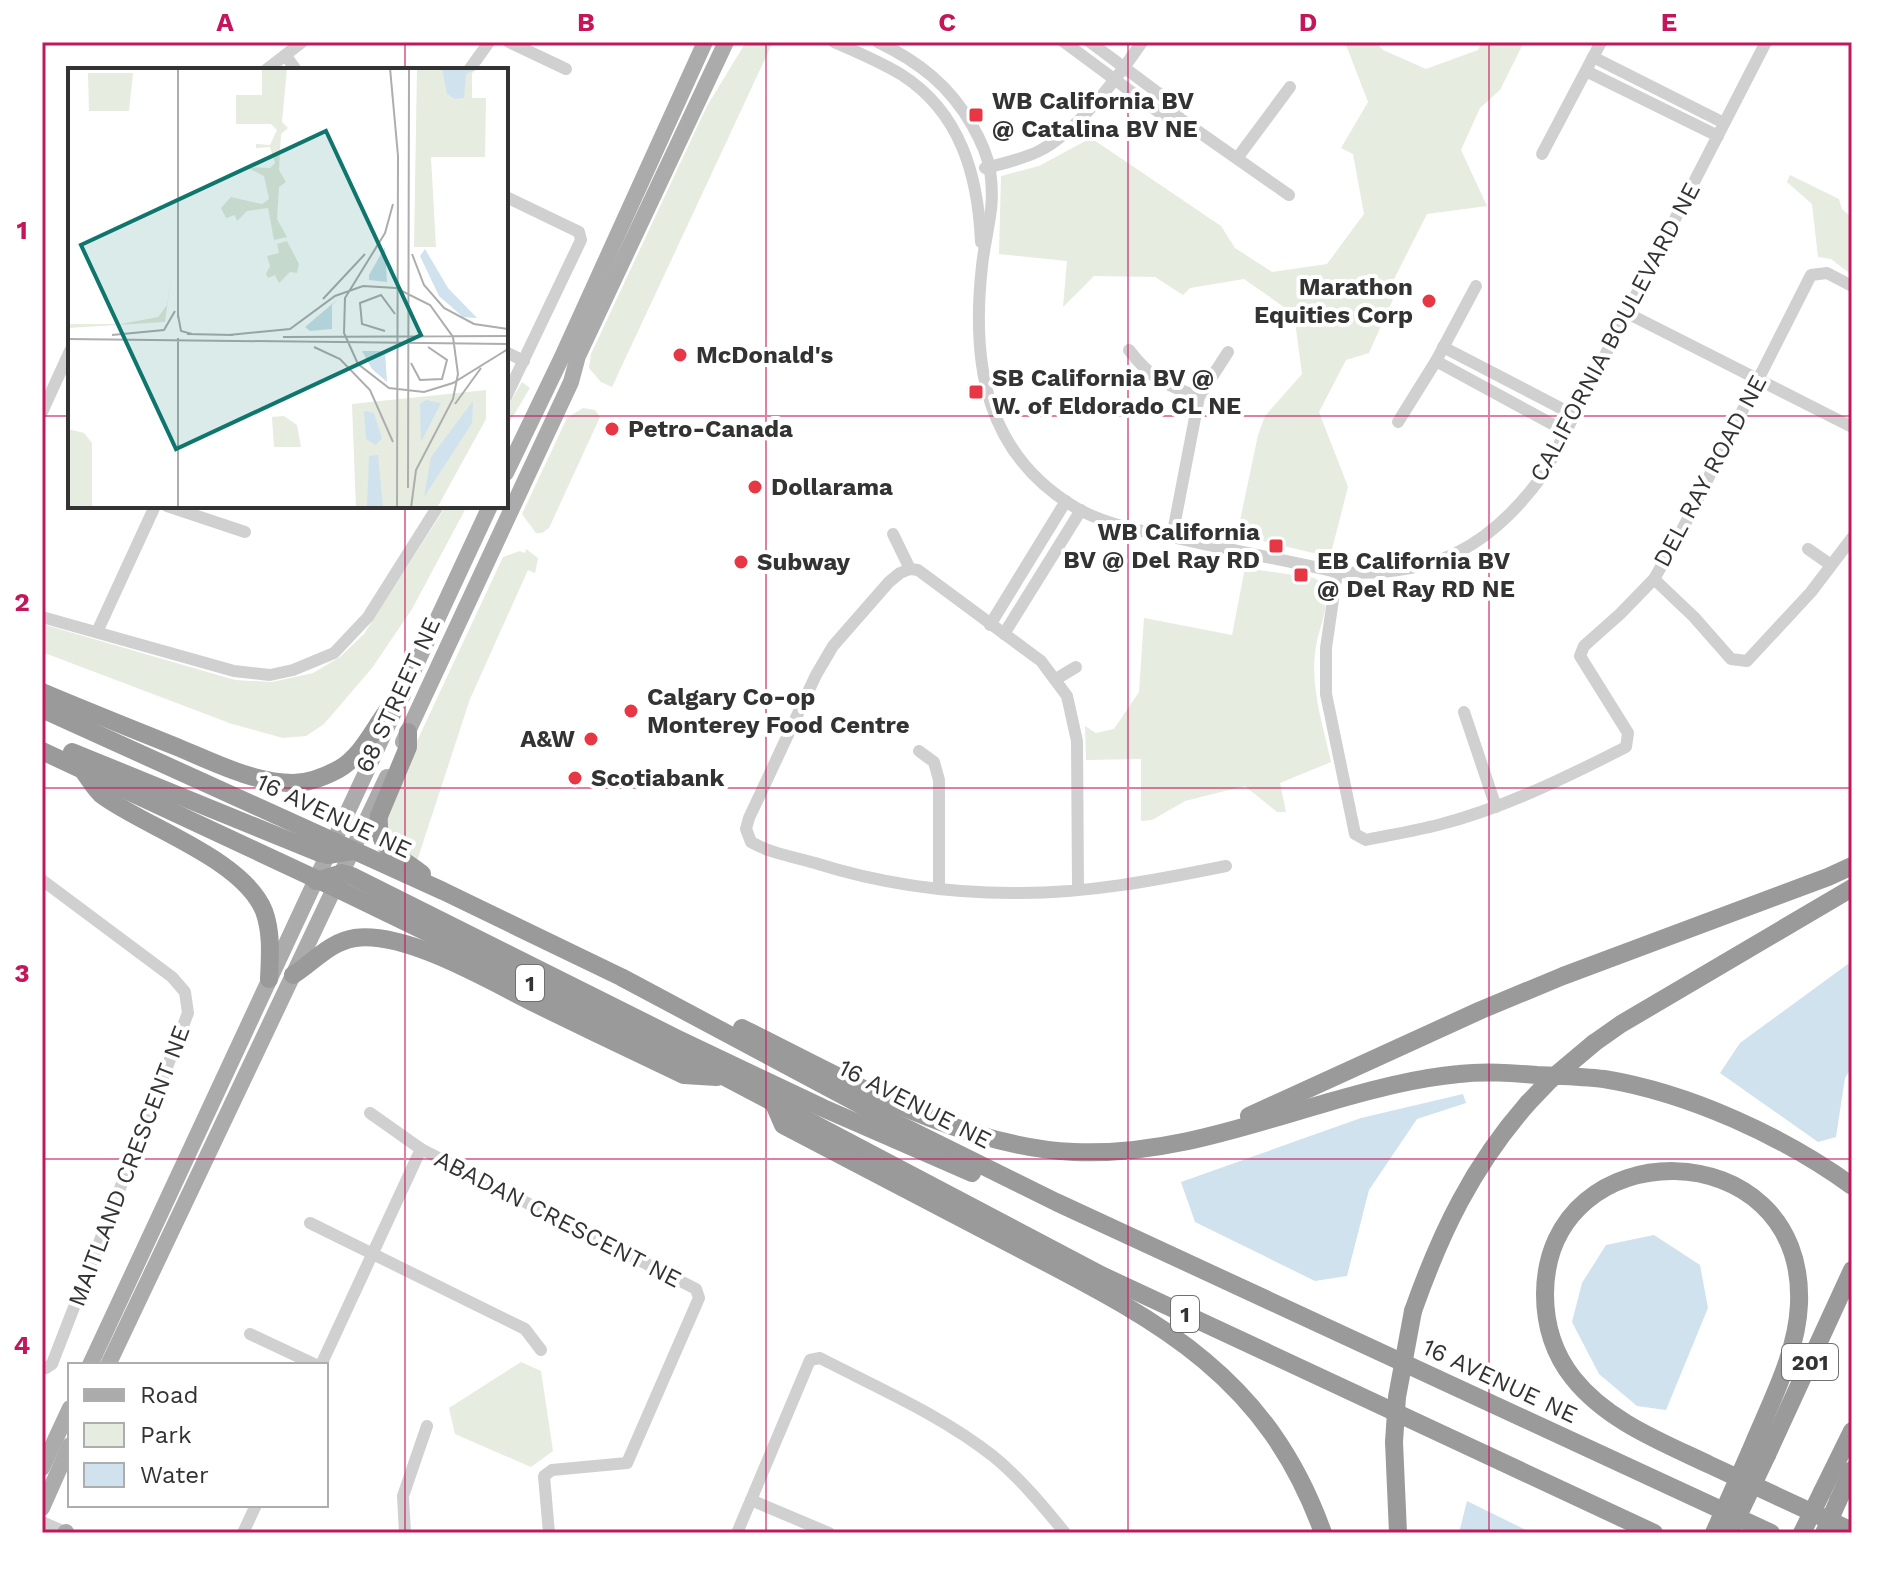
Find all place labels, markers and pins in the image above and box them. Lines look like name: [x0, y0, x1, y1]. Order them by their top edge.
place label: WB California BV @ Catalina BV NE: [992, 87, 1198, 143]
marker: WB California BV @ Catalina BV NE: [967, 106, 985, 124]
place label: Marathon Equities Corp: [1254, 273, 1413, 329]
marker: Marathon Equities Corp: [1420, 292, 1438, 310]
place label: McDonald's: [696, 341, 834, 369]
marker: McDonald's: [671, 346, 689, 364]
place label: SB California BV @ W. of Eldorado CL NE: [992, 364, 1241, 420]
marker: SB California BV @ W. of Eldorado CL NE: [967, 383, 985, 401]
place label: Petro-Canada: [628, 415, 793, 443]
marker: Petro-Canada: [603, 420, 621, 438]
place label: Dollarama: [771, 473, 893, 501]
marker: Dollarama: [746, 478, 764, 496]
place label: WB California BV @ Del Ray RD: [1063, 518, 1260, 574]
marker: WB California BV @ Del Ray RD: [1267, 537, 1285, 555]
place label: EB California BV @ Del Ray RD NE: [1317, 547, 1515, 603]
place label: Subway: [757, 548, 851, 576]
marker: Subway: [732, 553, 750, 571]
marker: EB California BV @ Del Ray RD NE: [1292, 566, 1310, 584]
place label: Calgary Co-op Monterey Food Centre: [647, 683, 910, 739]
marker: Calgary Co-op Monterey Food Centre: [622, 702, 640, 720]
place label: A&W: [520, 725, 575, 753]
marker: A&W: [582, 730, 600, 748]
place label: Scotiabank: [591, 764, 724, 792]
marker: Scotiabank: [566, 769, 584, 787]

